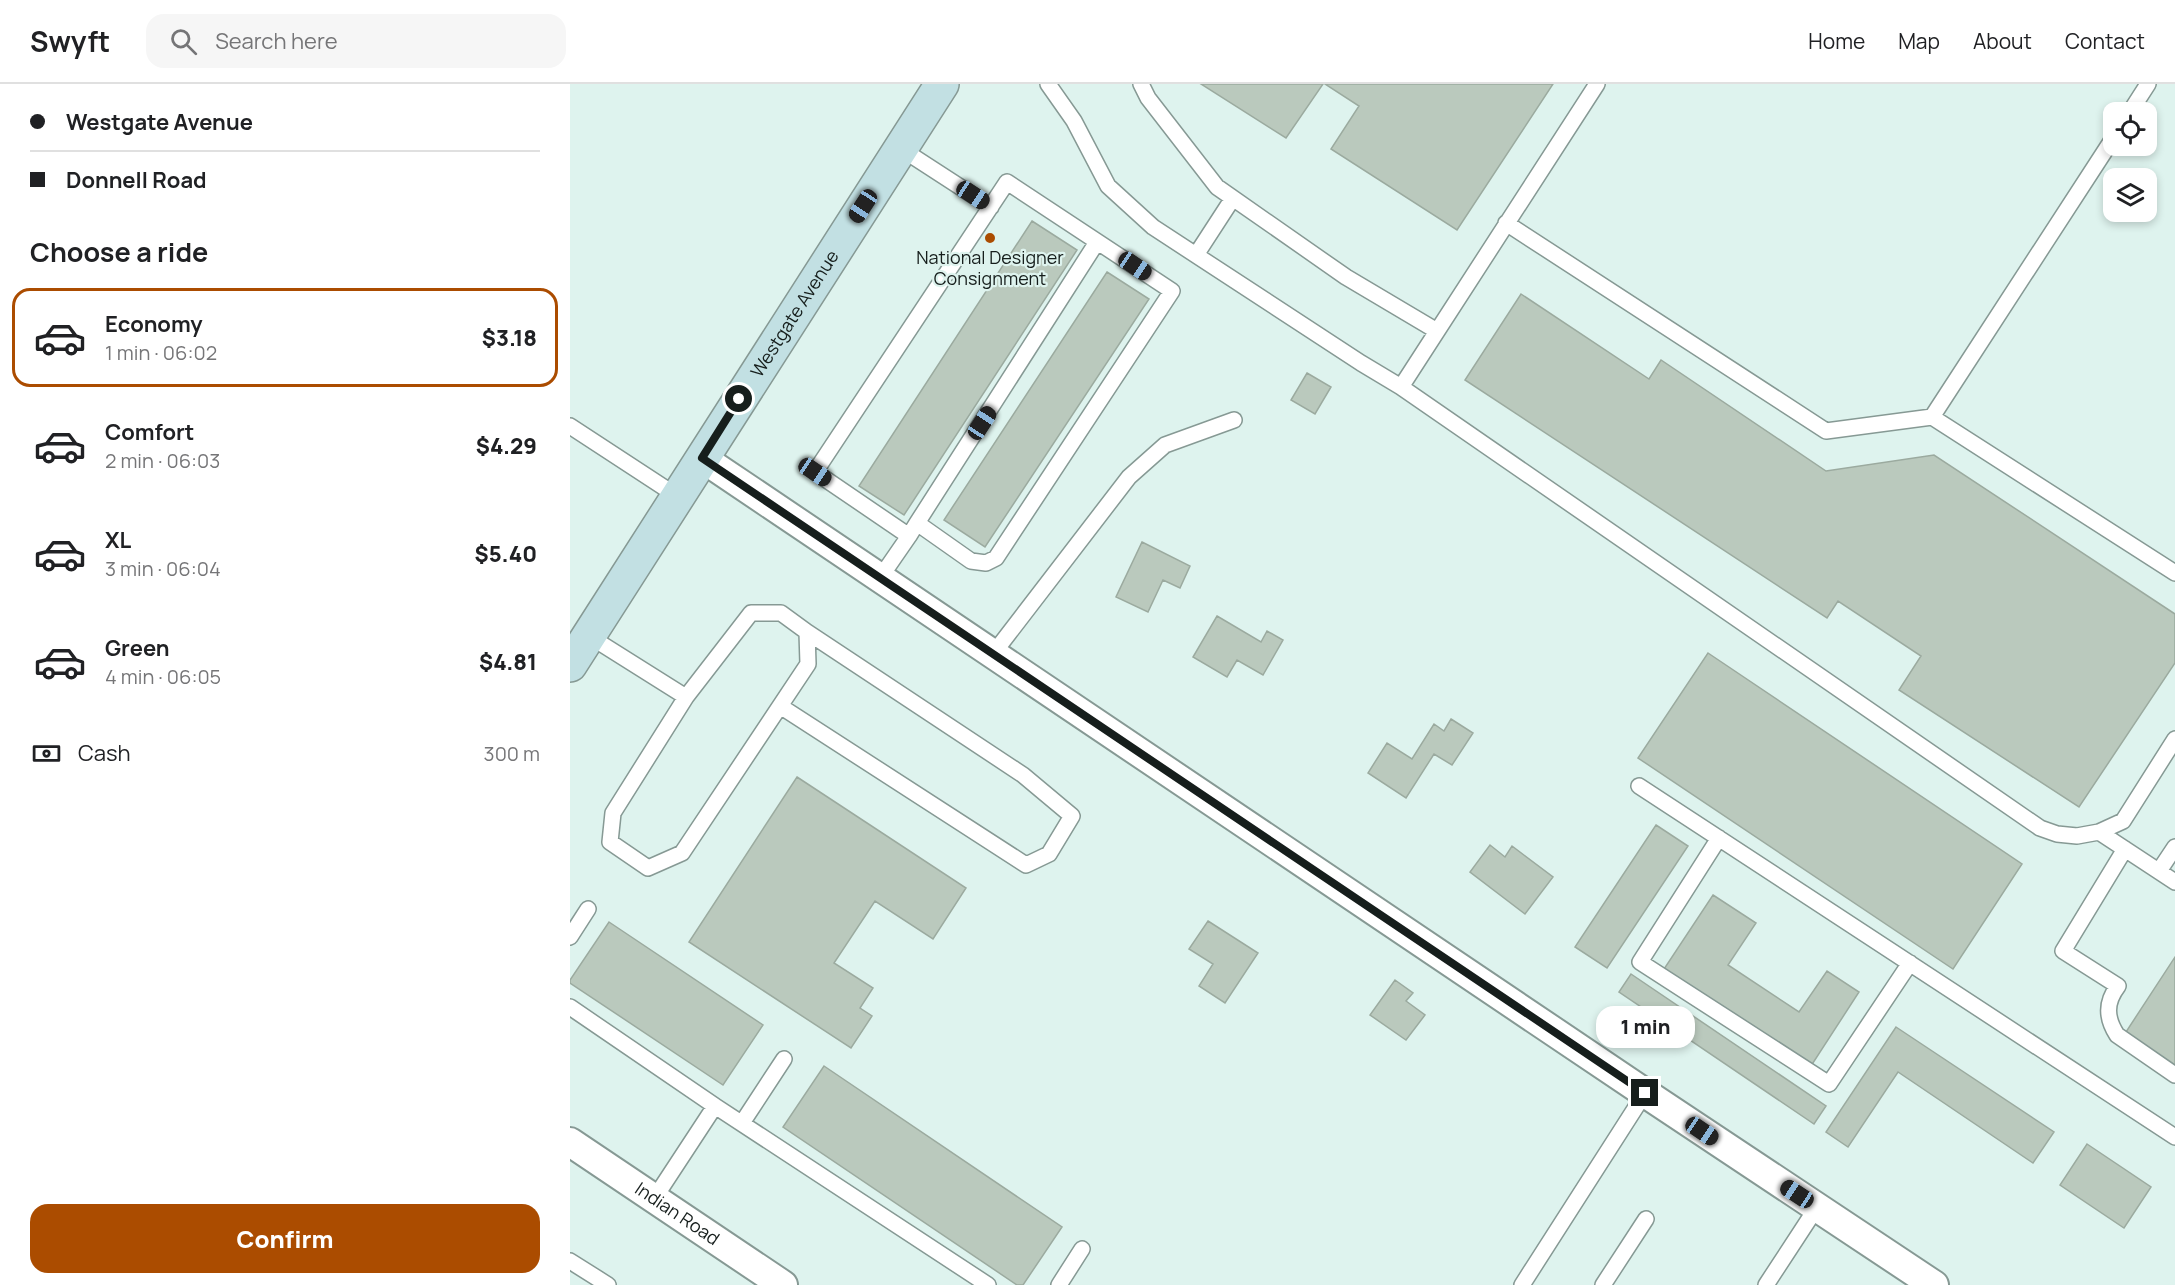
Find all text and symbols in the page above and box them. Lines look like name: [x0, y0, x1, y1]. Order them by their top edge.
search box: [146, 14, 566, 68]
text: Swyft: [30, 22, 110, 60]
icon: search: [167, 25, 200, 58]
text: Search here: [215, 26, 338, 56]
text: Home: [1808, 27, 1865, 55]
text: Map: [1898, 27, 1940, 55]
text: About: [1973, 27, 2032, 55]
text: Contact: [2065, 27, 2145, 55]
map controls: [2103, 102, 2157, 222]
button: locate: [2103, 102, 2157, 156]
text: Westgate Avenue: [66, 107, 253, 137]
text: Donnell Road: [66, 165, 207, 195]
button: layers: [2103, 168, 2157, 222]
car: [953, 178, 993, 212]
car: [846, 186, 880, 226]
marker: National Designer Consignment: [983, 231, 997, 245]
text: Choose a ride: [30, 233, 208, 270]
street label: Westgate Avenue: [744, 245, 844, 381]
place label: National Designer Consignment: [916, 245, 1064, 290]
car: [1115, 248, 1155, 284]
text: Economy: [105, 309, 203, 339]
icon: car: [33, 311, 87, 365]
text: $3.18: [482, 323, 537, 353]
text: 1 min · 06:02: [105, 339, 217, 366]
route start: [725, 385, 752, 412]
car: [965, 403, 999, 443]
text: Comfort: [105, 417, 194, 447]
icon: car: [33, 419, 87, 473]
text: $4.29: [476, 431, 537, 461]
text: 2 min · 06:03: [105, 447, 220, 474]
car: [795, 454, 835, 490]
text: XL: [105, 525, 131, 555]
icon: car: [33, 527, 87, 581]
text: $5.40: [475, 539, 537, 569]
text: 3 min · 06:04: [105, 555, 221, 582]
text: Green: [105, 633, 170, 663]
icon: car: [33, 635, 87, 689]
text: $4.81: [479, 647, 537, 677]
text: 4 min · 06:05: [105, 663, 221, 690]
icon: cash: [30, 737, 63, 770]
text: Cash: [78, 738, 131, 768]
text: 300 m: [484, 740, 540, 767]
callout: 1 min: [1596, 1006, 1694, 1048]
text: 1 min: [1620, 1013, 1671, 1040]
route end: [1631, 1079, 1658, 1106]
car: [1682, 1113, 1722, 1149]
street label: Indian Road: [631, 1176, 724, 1250]
car: [1777, 1177, 1817, 1211]
button: Confirm: [30, 1204, 540, 1273]

